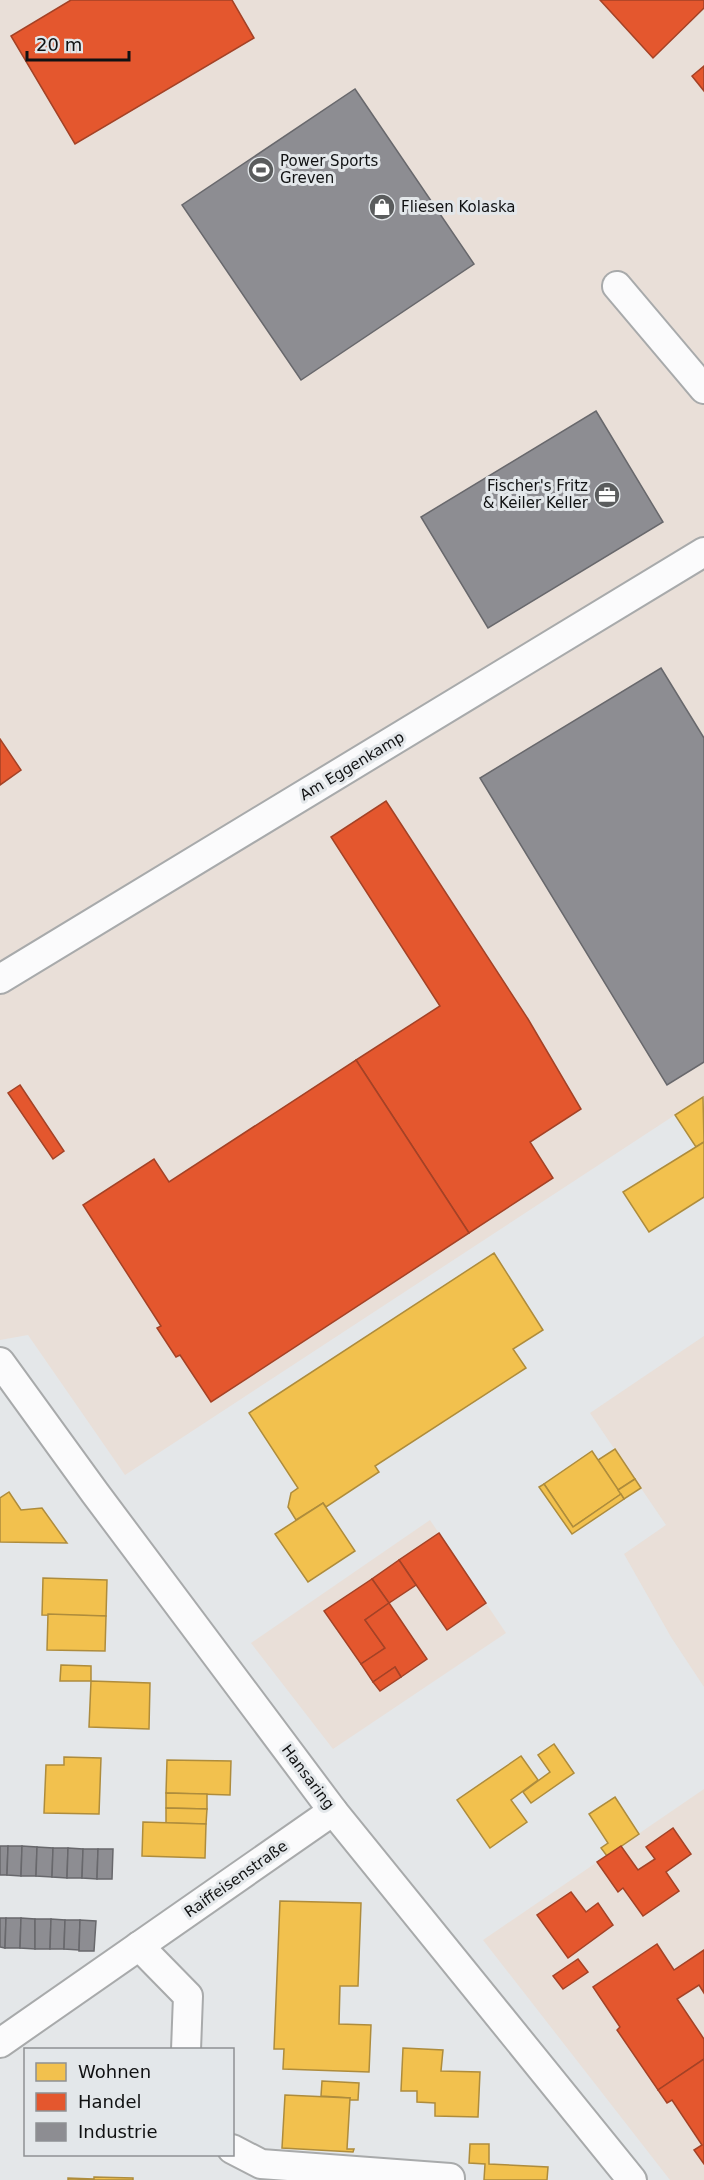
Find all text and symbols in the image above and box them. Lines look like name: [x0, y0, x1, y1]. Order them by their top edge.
scale bar: [27, 24, 129, 62]
text: 20 m: [36, 34, 82, 55]
place label: Power Sports Greven: [280, 152, 378, 187]
sports icon: Power Sports Greven: [246, 155, 276, 185]
shop icon: Fliesen Kolaska: [367, 192, 397, 222]
place label: Fliesen Kolaska: [401, 198, 516, 216]
place label: Fischer's Fritz & Keiler Keller: [483, 477, 589, 512]
office icon: Fischer's Fritz & Keiler Keller: [592, 480, 622, 510]
street label: Am Eggenkamp: [297, 728, 407, 804]
street label: Hansaring: [278, 1741, 338, 1813]
street label: Raiffeisenstraße: [181, 1837, 291, 1921]
legend: [24, 2048, 234, 2156]
text: Wohnen: [78, 2061, 151, 2082]
text: Handel: [78, 2091, 141, 2112]
text: Industrie: [78, 2121, 157, 2142]

